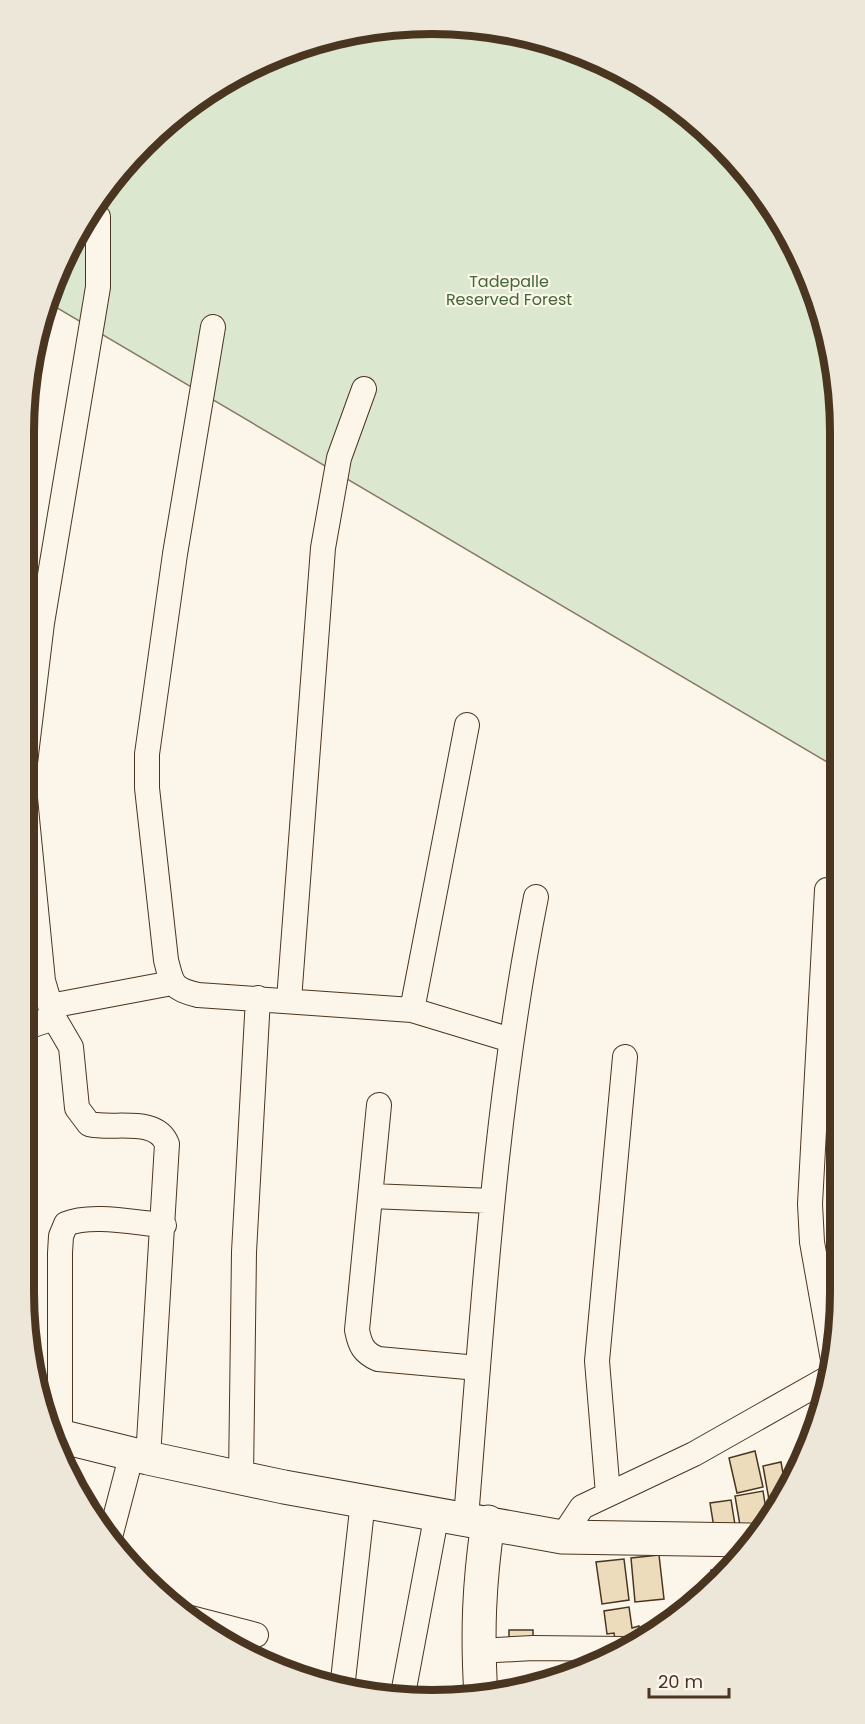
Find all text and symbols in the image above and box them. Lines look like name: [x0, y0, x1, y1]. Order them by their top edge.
park label: Tadepalle Reserved Forest: [446, 270, 572, 311]
scale bar: [649, 1661, 728, 1699]
text: 20 m: [658, 1669, 703, 1694]

